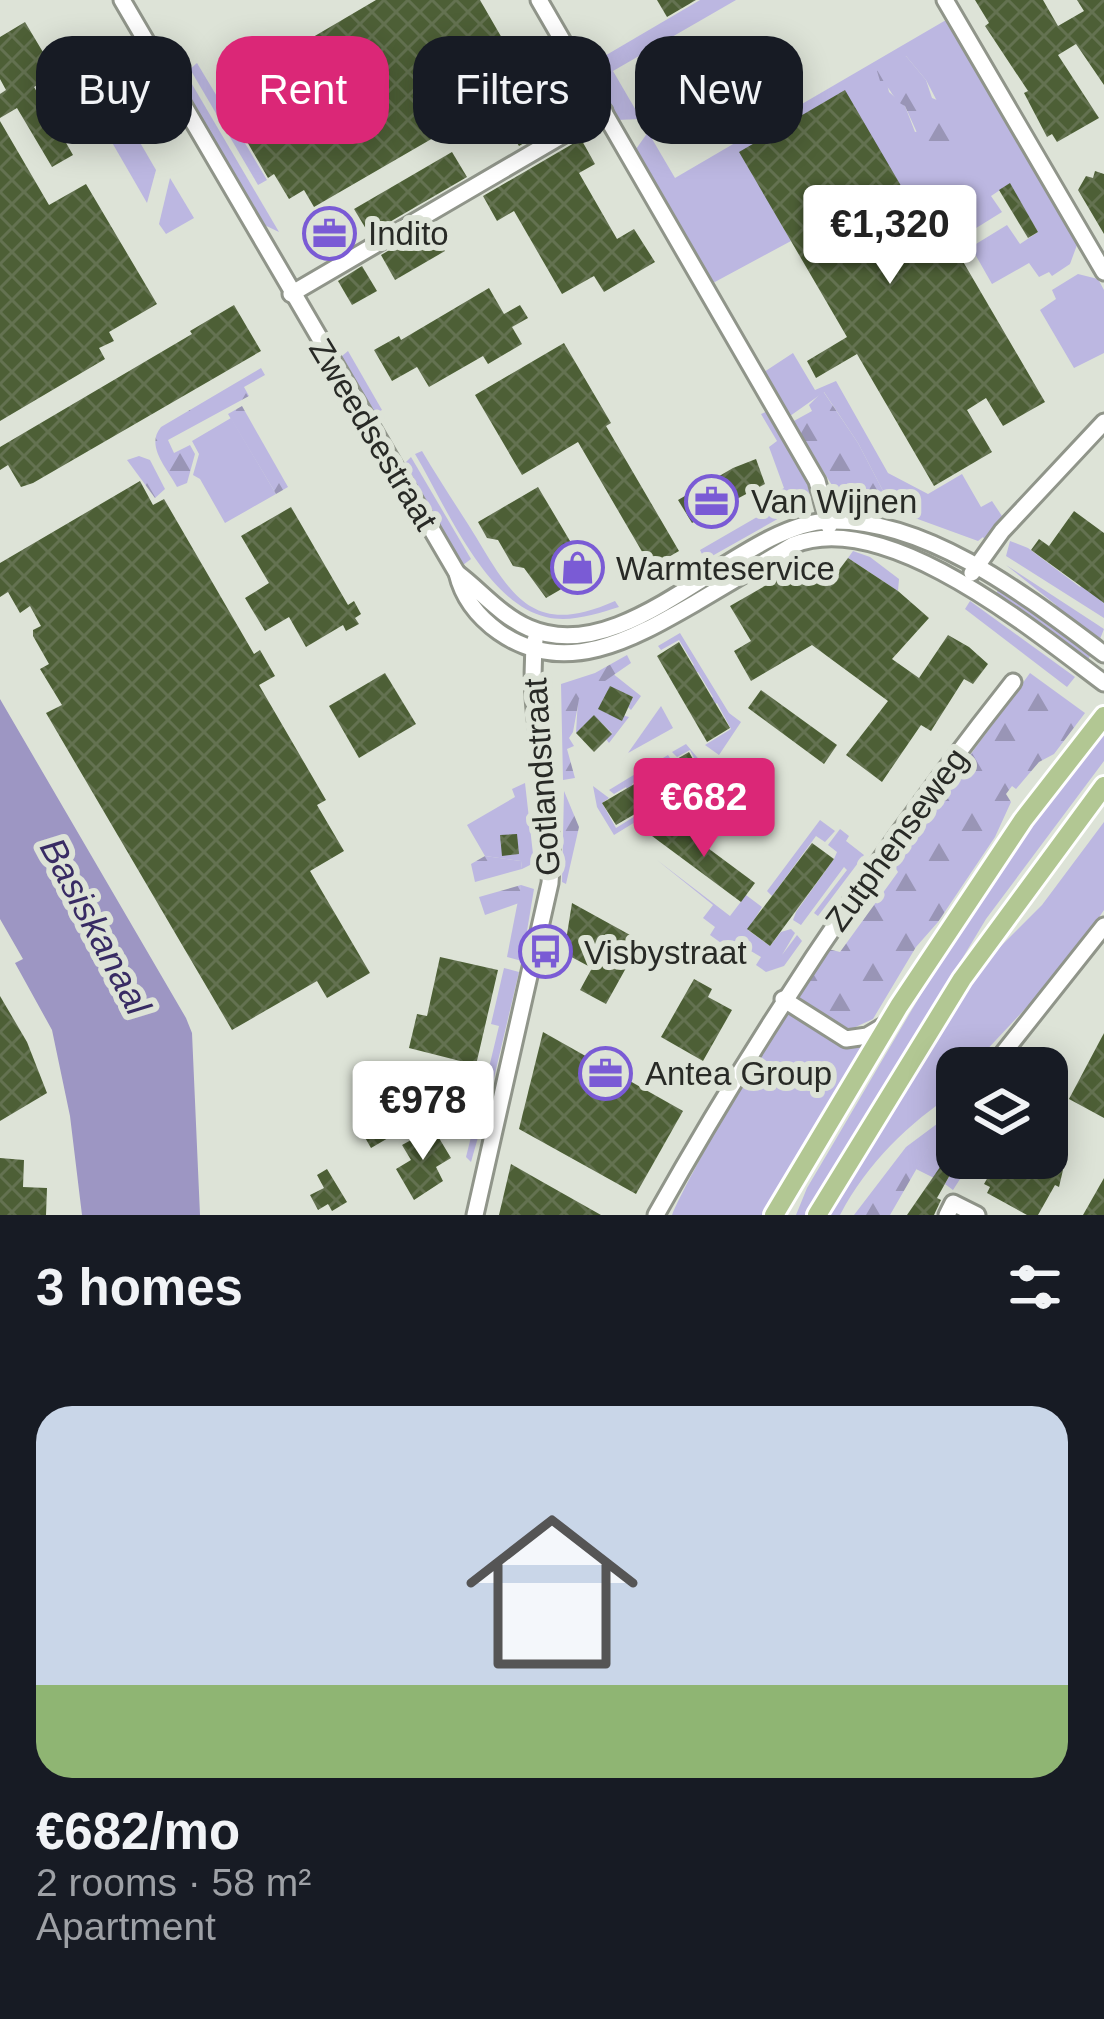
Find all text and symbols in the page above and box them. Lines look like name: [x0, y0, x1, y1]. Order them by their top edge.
chip: Buy: [36, 36, 192, 144]
chip: Rent: [216, 36, 389, 144]
chip: Filters: [413, 36, 611, 144]
chip: New: [635, 36, 803, 144]
pin: €1,320: [792, 185, 988, 287]
text: €1,320: [830, 202, 950, 245]
office icon: Indito: [301, 205, 357, 261]
place label: Indito: [368, 215, 449, 252]
street label: Zweedsestraat: [302, 332, 445, 537]
office icon: Van Wijnen: [684, 473, 740, 529]
place label: Van Wijnen: [751, 483, 917, 520]
shop icon: Warmteservice: [549, 540, 605, 596]
place label: Warmteservice: [616, 550, 835, 587]
street label: Gotlandstraat: [516, 677, 567, 877]
street label: Zutphenseweg: [818, 741, 975, 938]
pin: €682: [633, 758, 775, 860]
text: €682: [661, 775, 747, 818]
water label: Basiskanaal: [32, 831, 160, 1022]
bus stop icon: Visbystraat: [517, 924, 573, 980]
place label: Visbystraat: [584, 934, 747, 971]
office icon: Antea Group: [578, 1045, 634, 1101]
map controls: [936, 1047, 1068, 1179]
button: layers: [936, 1047, 1068, 1179]
place label: Antea Group: [645, 1055, 832, 1092]
pin: €978: [352, 1061, 494, 1163]
text: €978: [380, 1078, 466, 1121]
icon: filters: [1002, 1254, 1068, 1320]
text: 3 homes: [36, 1259, 243, 1316]
icon: home: [444, 1484, 660, 1700]
text: €682/mo: [36, 1803, 240, 1860]
text: 2 rooms · 58 m²: [36, 1861, 311, 1904]
text: Apartment: [36, 1905, 216, 1948]

